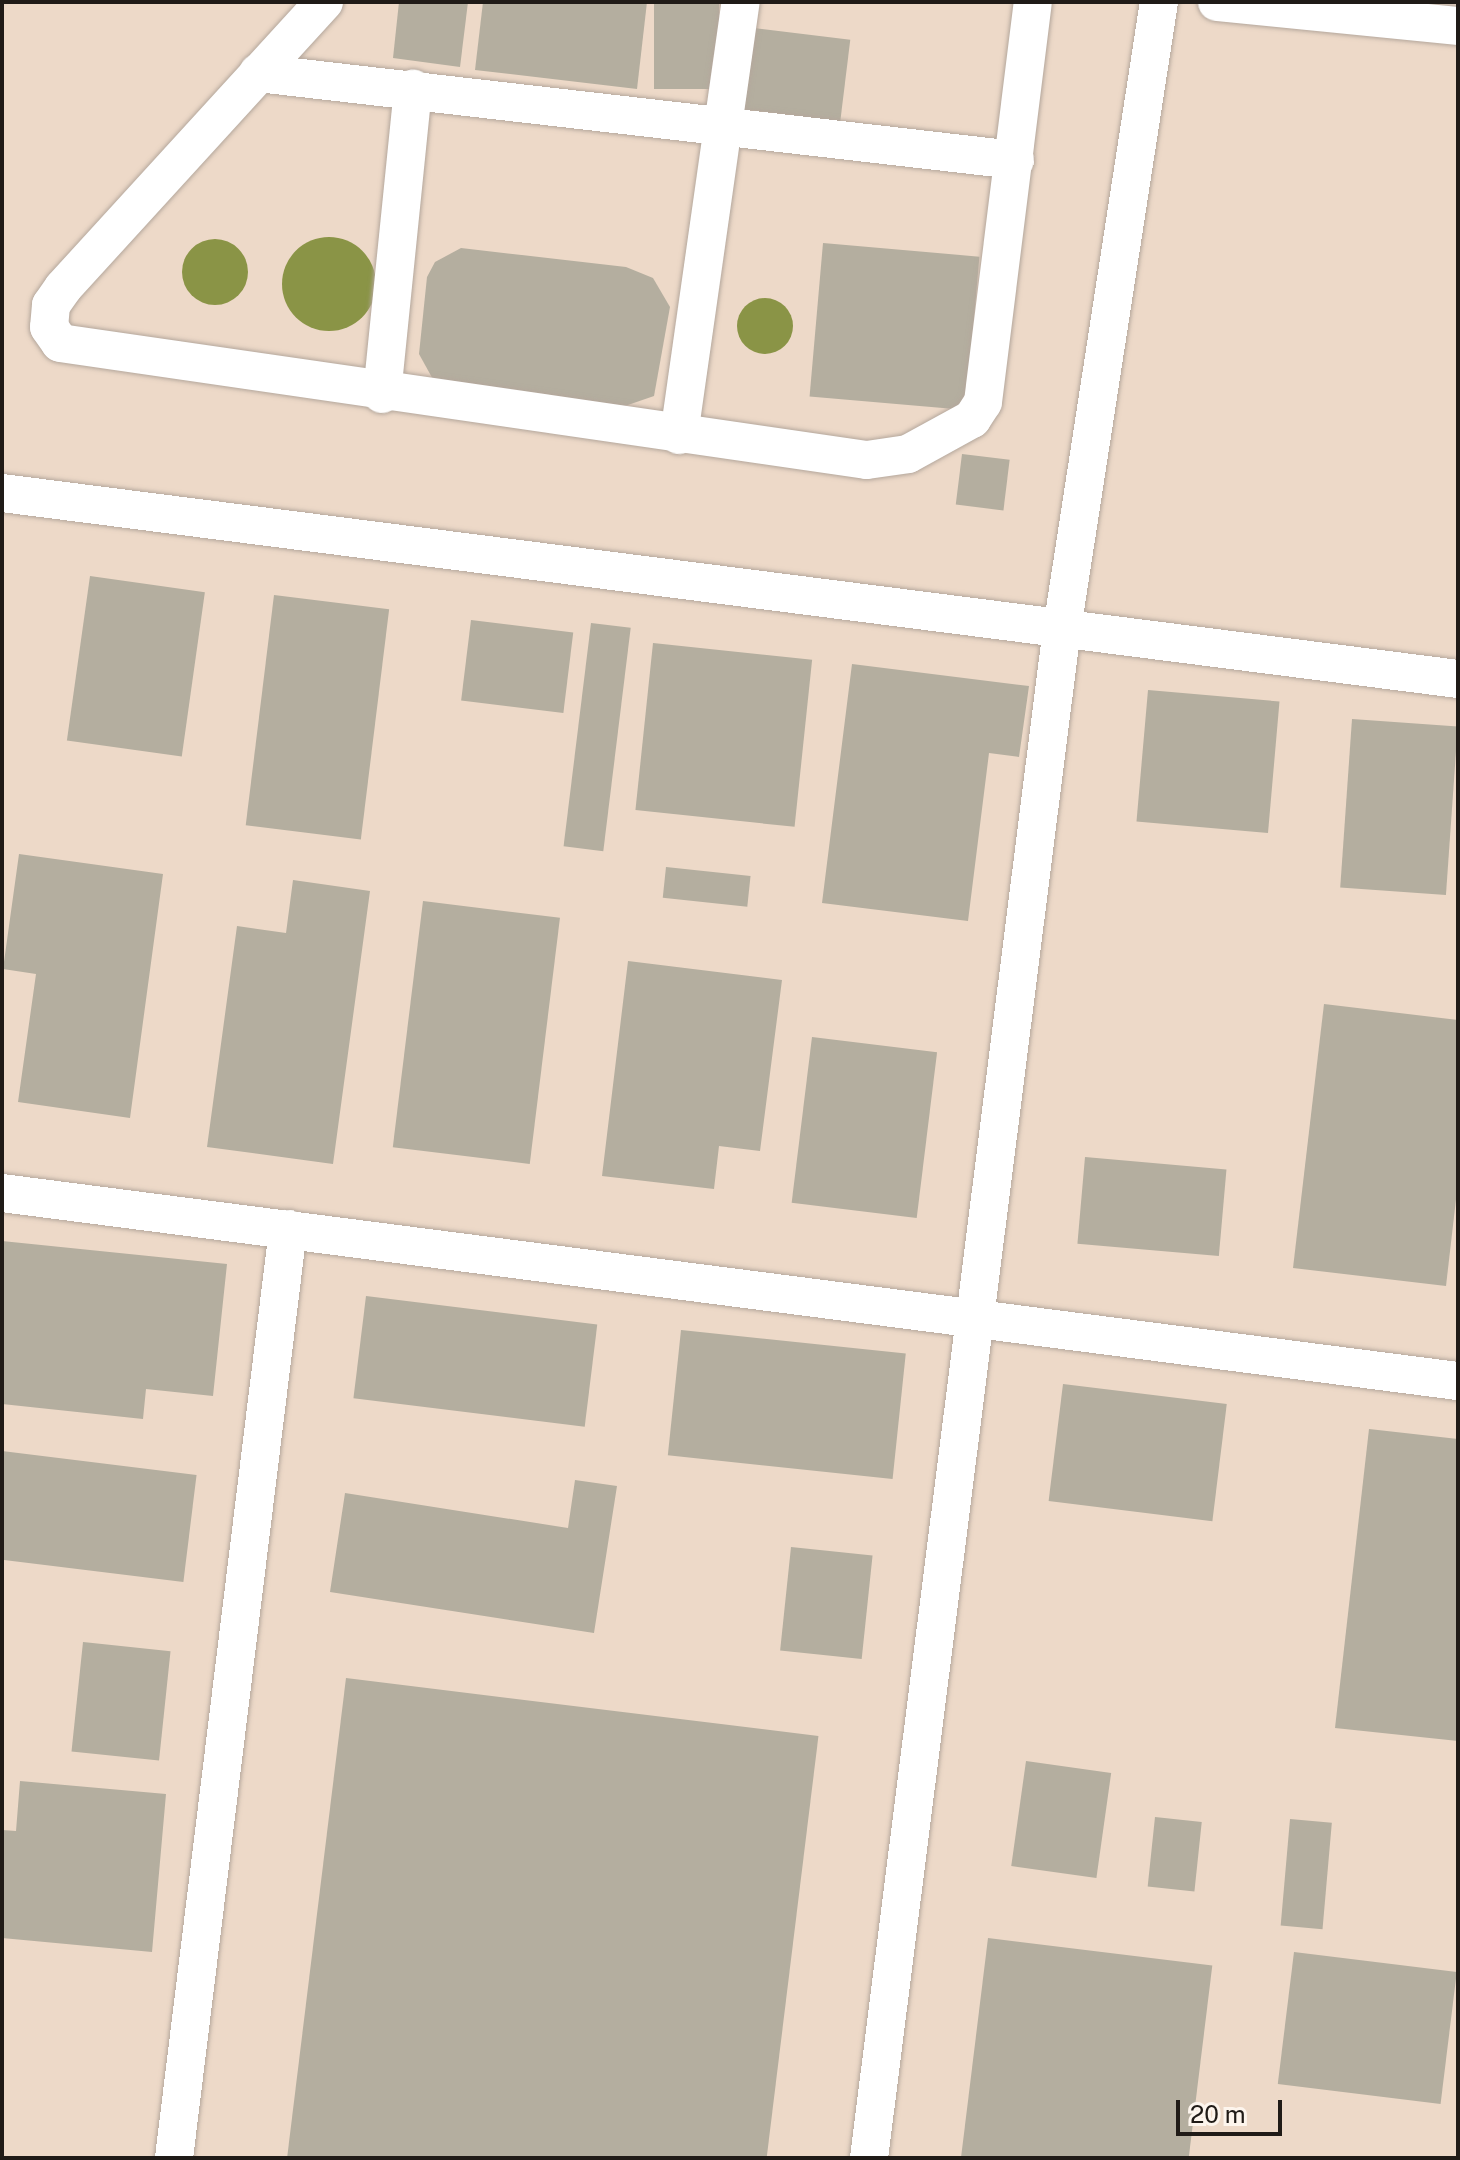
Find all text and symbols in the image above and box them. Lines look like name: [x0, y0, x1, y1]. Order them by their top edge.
scale bar: [1180, 2084, 1286, 2134]
text: 20 m: [1190, 2100, 1246, 2128]

